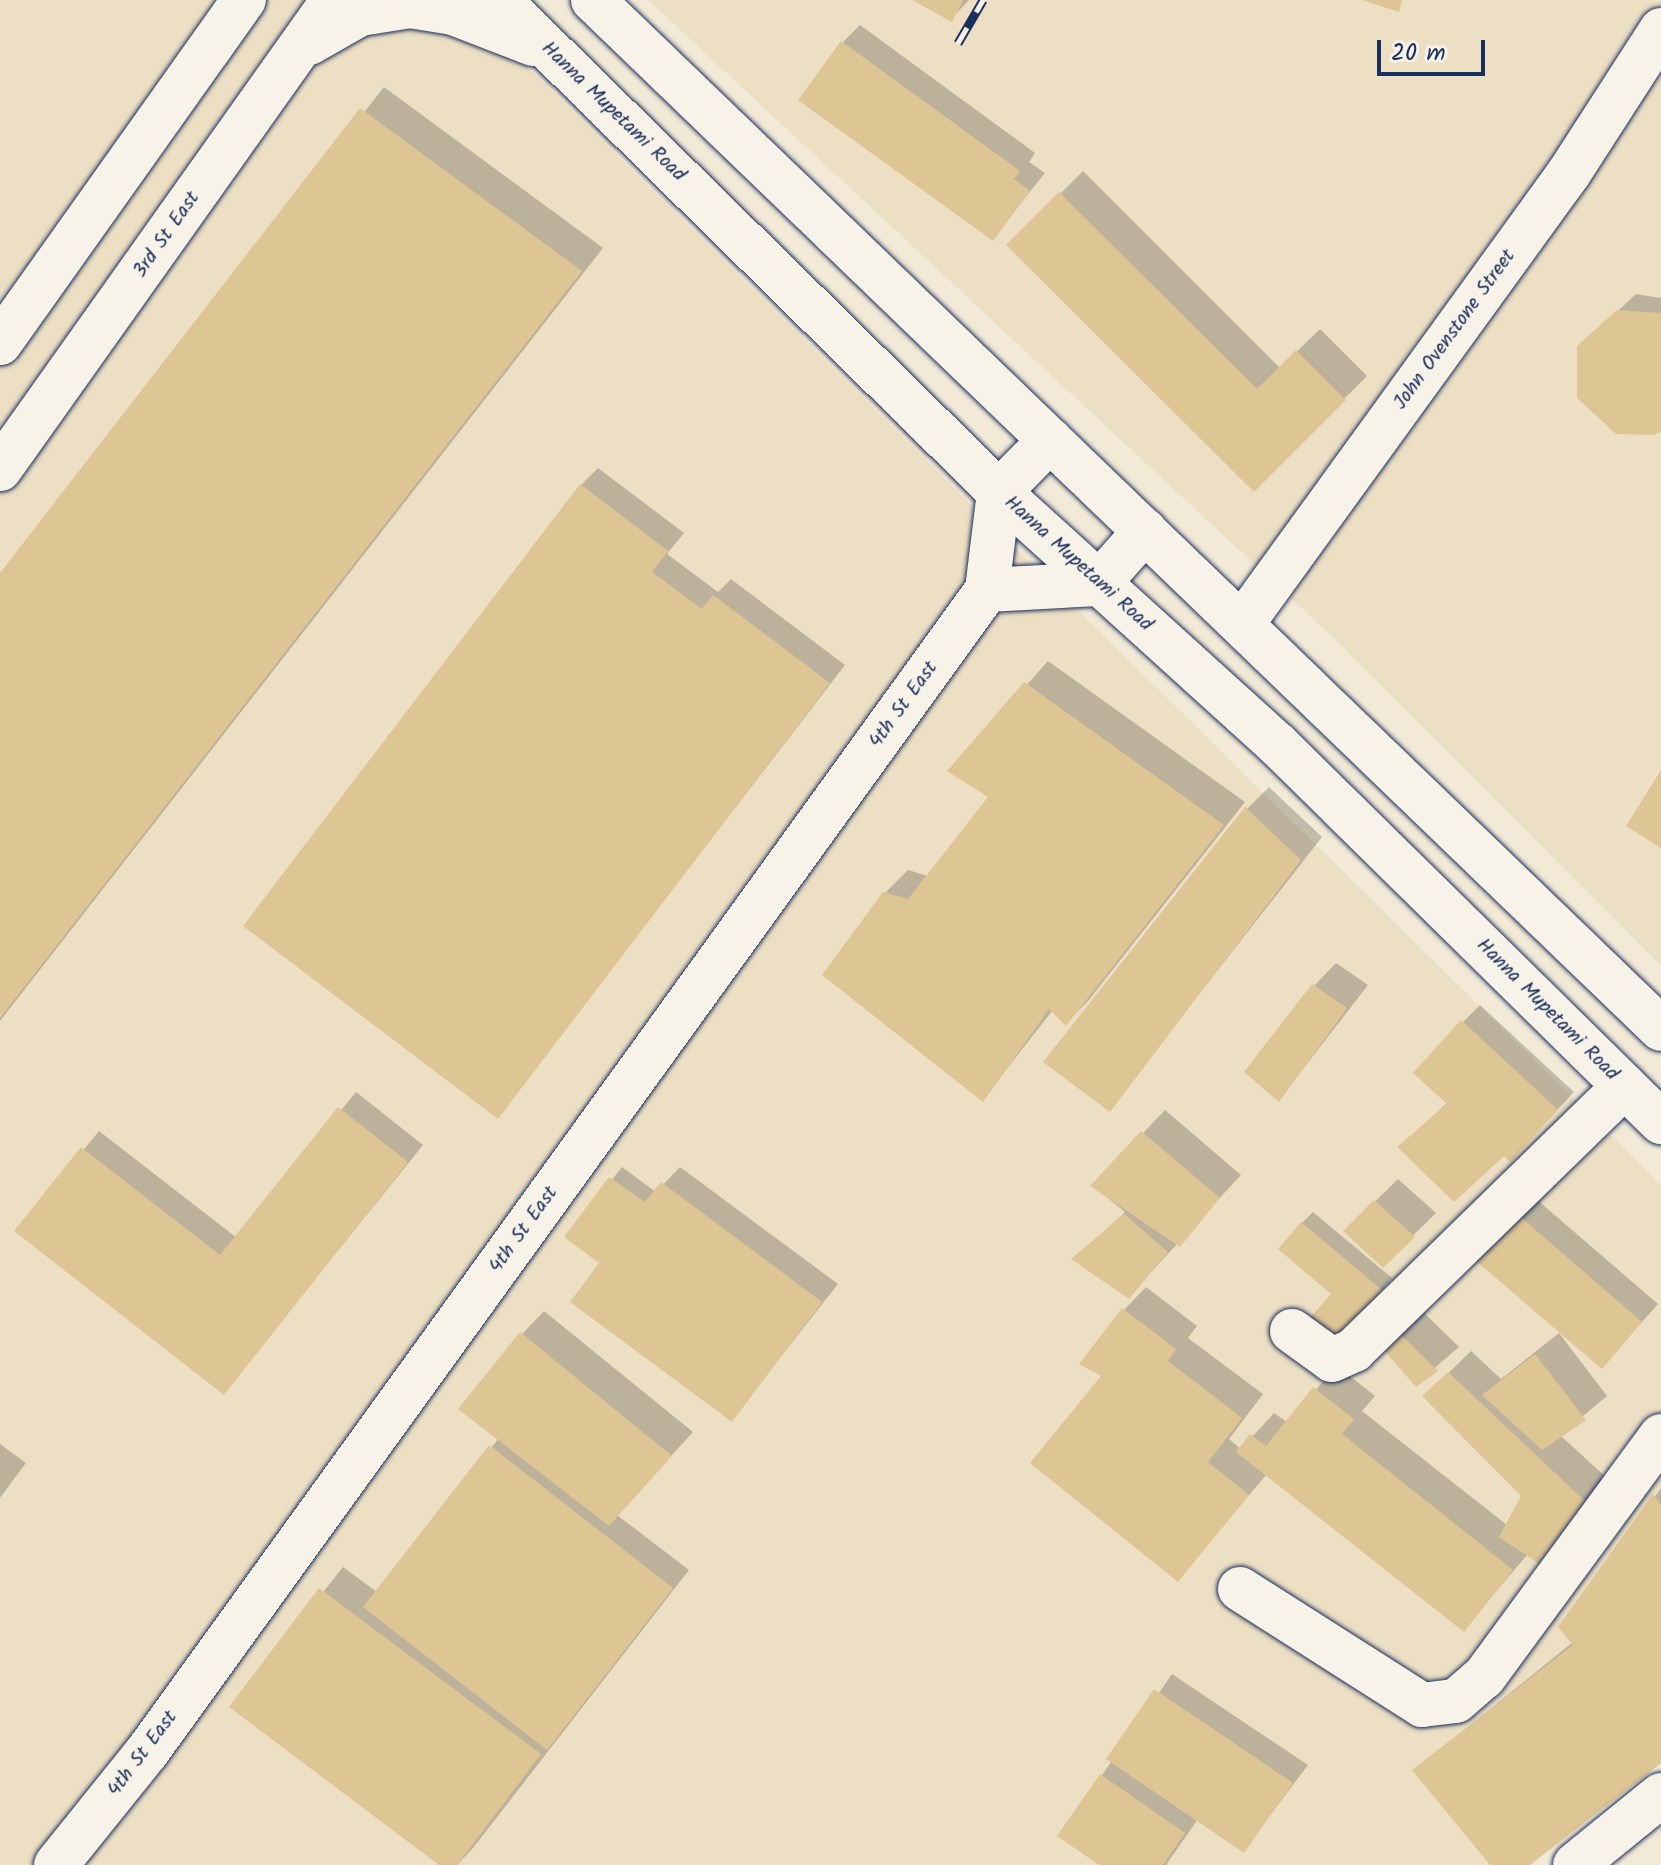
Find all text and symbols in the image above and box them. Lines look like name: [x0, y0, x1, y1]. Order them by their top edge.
scale bar: [1381, 24, 1489, 74]
text: 20 m: [1391, 34, 1446, 73]
street label: Hanna Mupetami Road: [536, 37, 690, 187]
street label: 3rd St East: [129, 187, 205, 283]
street label: John Ovenstone Street: [1389, 245, 1521, 415]
street label: Hanna Mupetami Road: [999, 491, 1157, 637]
street label: 4th St East: [865, 657, 943, 753]
street label: Hanna Mupetami Road: [1471, 934, 1623, 1086]
street label: 4th St East: [485, 1182, 563, 1278]
street label: 4th St East: [103, 1706, 183, 1802]

